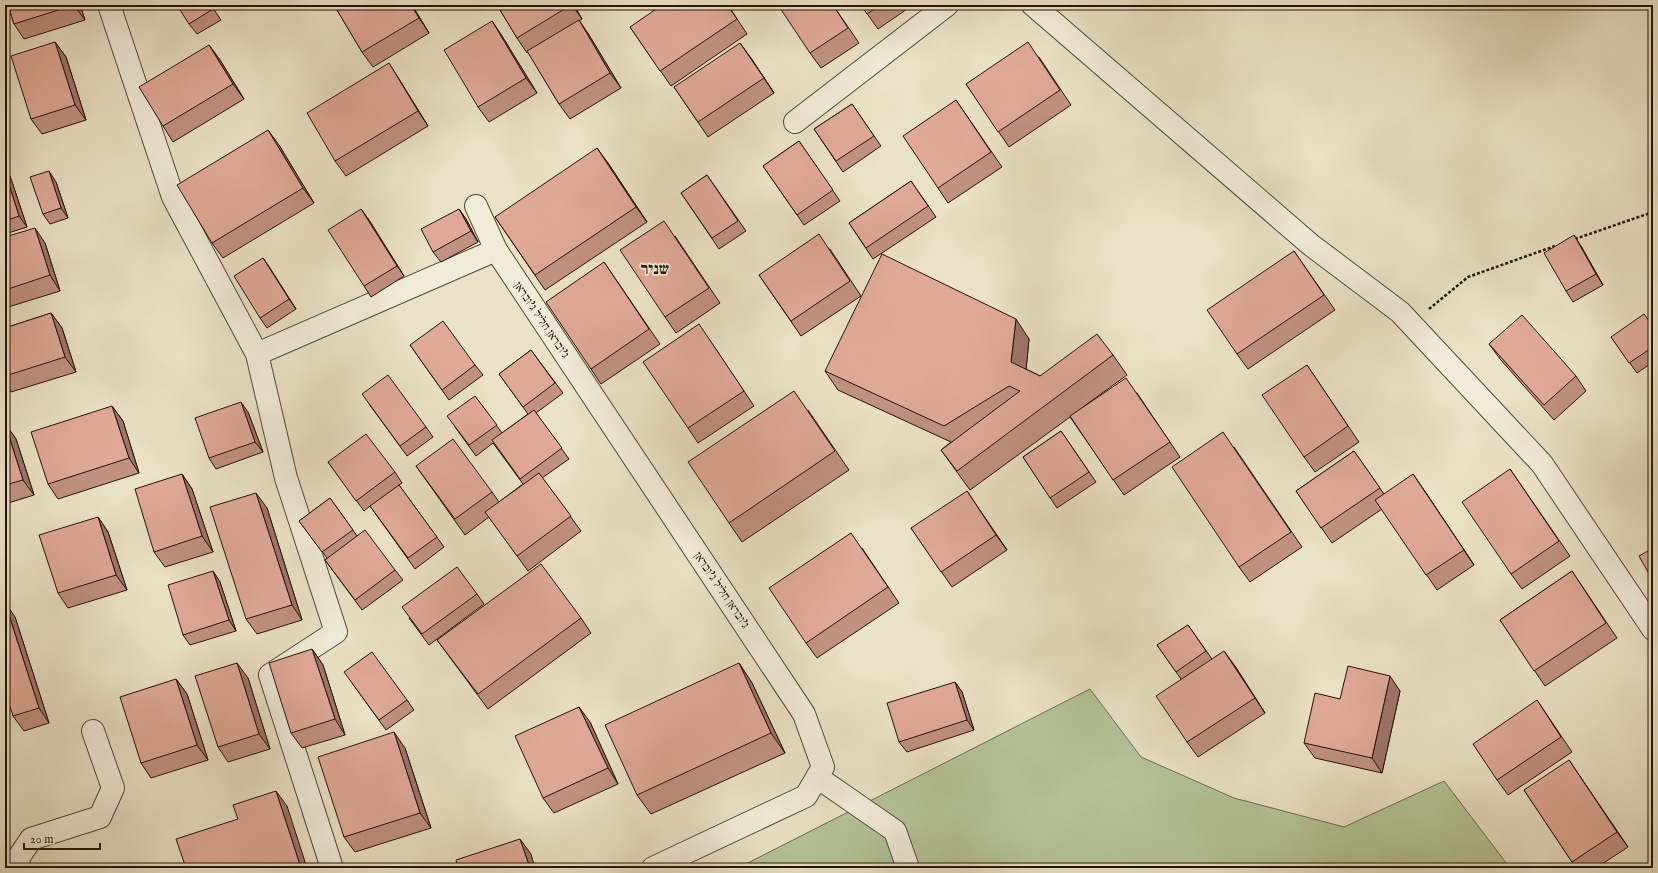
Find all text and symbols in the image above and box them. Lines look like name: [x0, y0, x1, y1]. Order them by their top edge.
district label: שניר: [641, 260, 669, 280]
street label: ג'ובראן חליל ג'ובראן: [510, 279, 573, 361]
street label: ג'ובראן חליל ג'ובראן: [690, 549, 753, 631]
scale bar: [24, 825, 100, 851]
text: 20 m: [30, 832, 53, 847]

